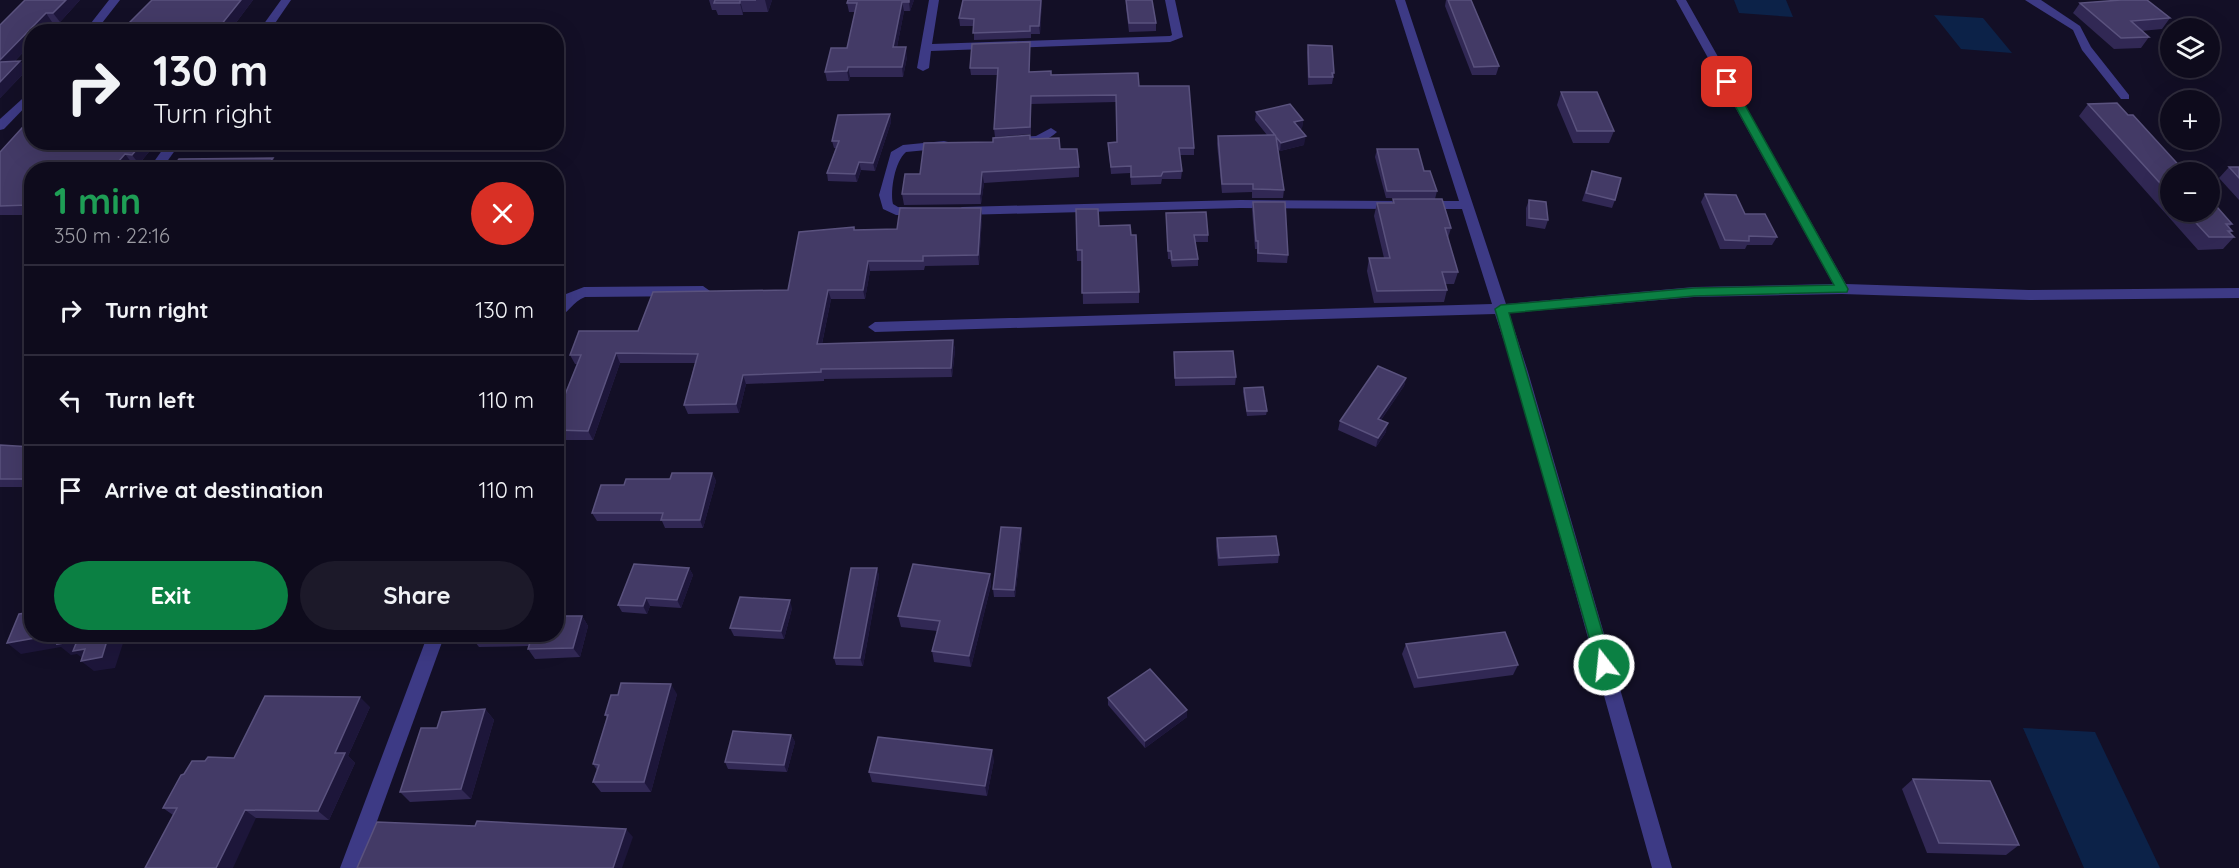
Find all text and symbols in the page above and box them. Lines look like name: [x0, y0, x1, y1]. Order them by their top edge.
map controls: [2160, 18, 2220, 222]
button: layers: [2160, 18, 2220, 78]
text: 130 m: [153, 44, 268, 97]
icon: right: [54, 48, 132, 126]
pin: [1701, 56, 1752, 107]
icon: arrive: [1710, 65, 1743, 98]
button: +: [2160, 90, 2220, 150]
text: Turn right: [153, 96, 272, 130]
button: −: [2160, 162, 2220, 222]
text: 1 min: [54, 178, 141, 223]
button: close: [471, 182, 534, 245]
text: 350 m · 22:16: [54, 223, 170, 248]
icon: right: [54, 294, 87, 327]
text: Turn right: [105, 296, 209, 324]
text: 130 m: [475, 296, 534, 324]
icon: left: [54, 384, 87, 417]
text: Turn left: [105, 386, 195, 414]
text: 110 m: [479, 386, 534, 414]
icon: arrive: [54, 474, 87, 507]
text: Arrive at destination: [105, 476, 323, 504]
text: 110 m: [479, 476, 534, 504]
button: Exit: [54, 561, 288, 630]
button: Share: [300, 561, 534, 630]
position arrow: [1572, 633, 1636, 697]

